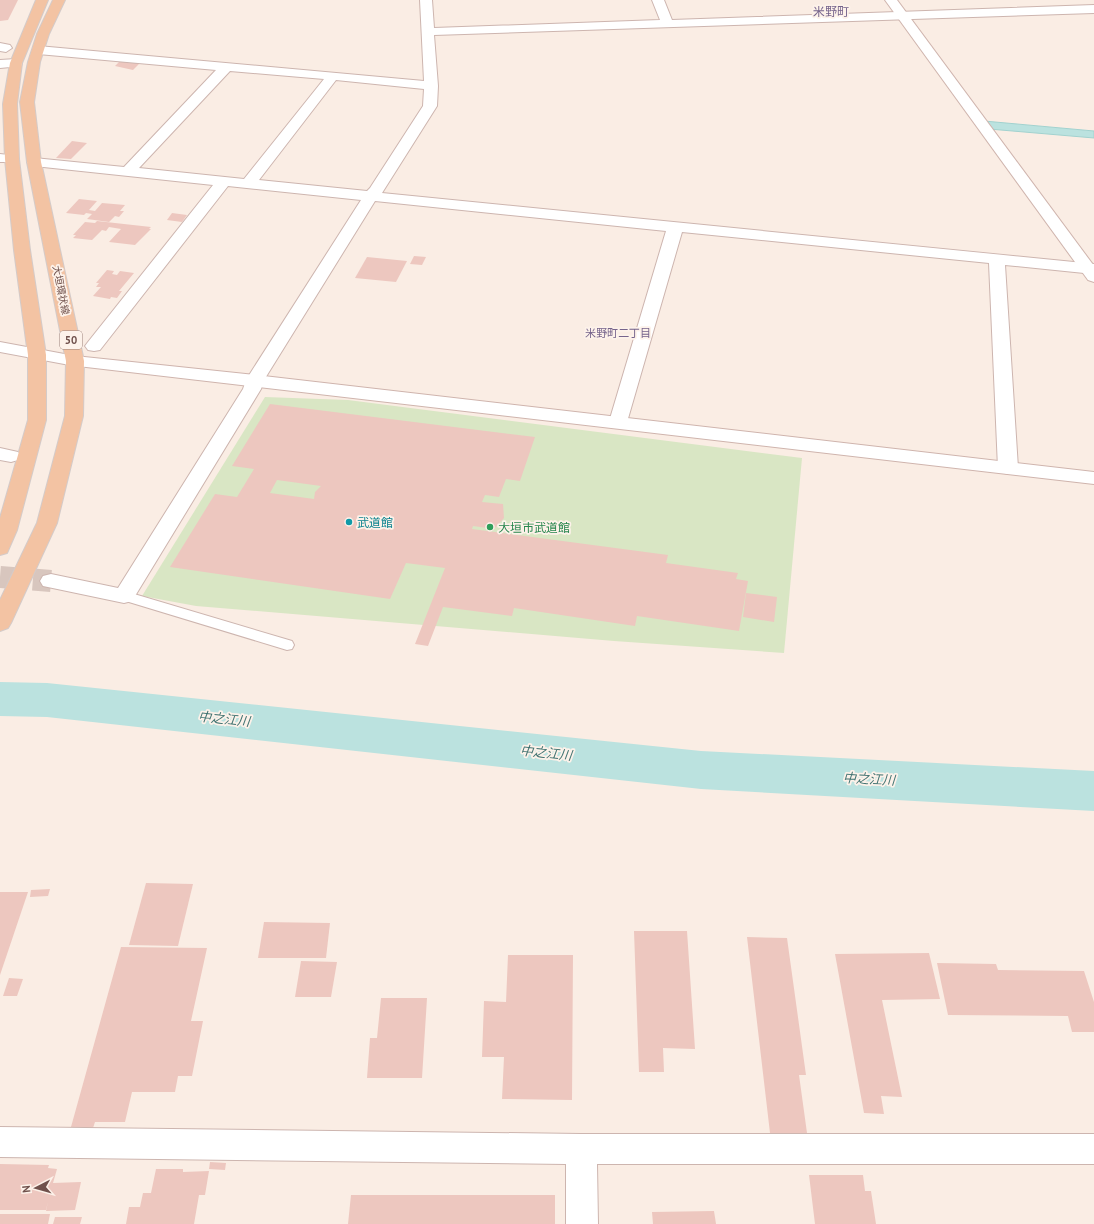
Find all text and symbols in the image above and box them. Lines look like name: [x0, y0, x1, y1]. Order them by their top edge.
district label: 米野町: [813, 4, 849, 19]
street label: 大垣環状線: [50, 264, 72, 316]
district label: 米野町二丁目: [585, 326, 651, 340]
road number: 50: [60, 331, 82, 349]
place label: 武道館: [357, 515, 393, 530]
marker: 武道館: [344, 517, 354, 527]
place label: 大垣市武道館: [498, 520, 570, 535]
marker: 大垣市武道館: [485, 522, 495, 532]
water label: 中之江川: [197, 708, 253, 730]
water label: 中之江川: [519, 742, 575, 764]
water label: 中之江川: [843, 769, 897, 789]
north arrow: [16, 1168, 56, 1208]
text: N: [19, 1185, 33, 1193]

